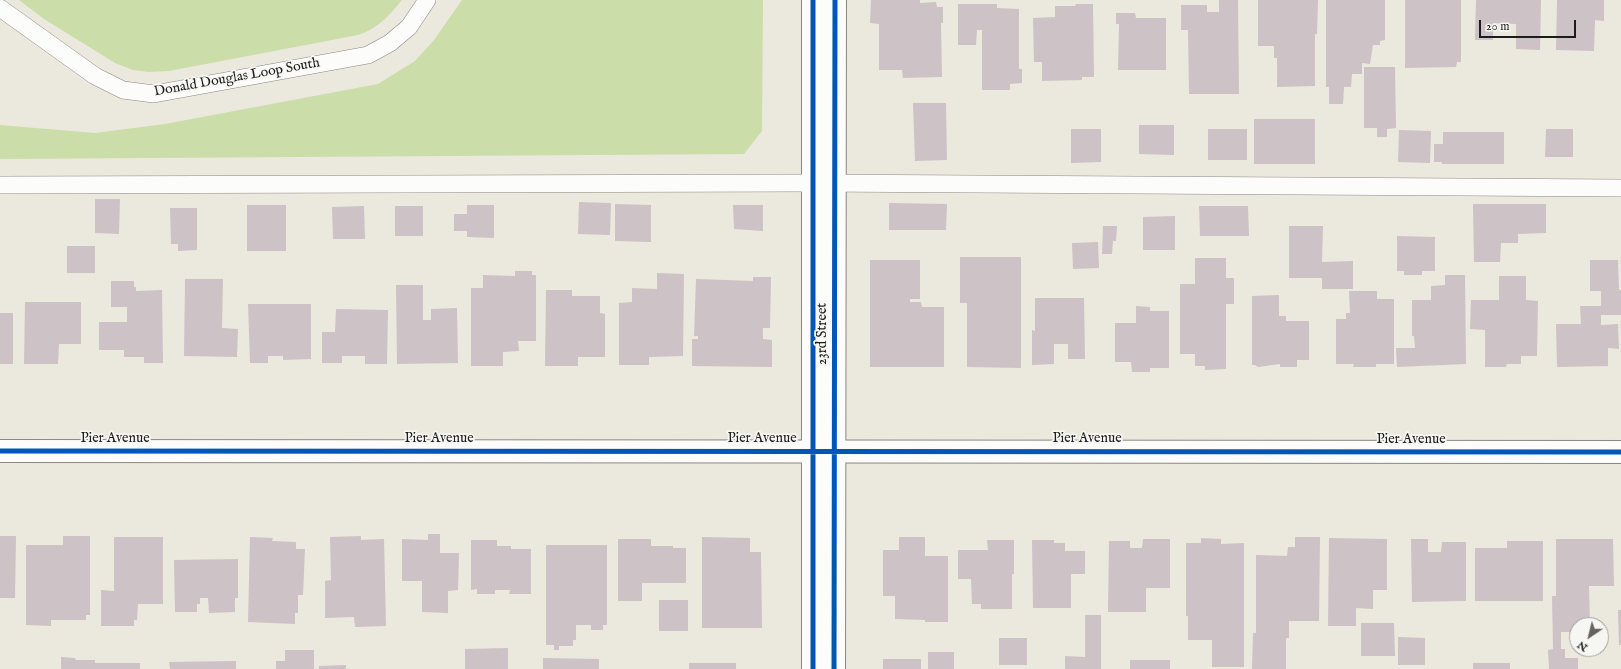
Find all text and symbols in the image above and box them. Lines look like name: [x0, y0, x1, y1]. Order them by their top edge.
scale bar: [1481, 12, 1578, 38]
text: 20 m: [1486, 19, 1509, 34]
street label: Donald Douglas Loop South: [153, 55, 321, 101]
street label: 23rd Street: [815, 303, 831, 365]
street label: Pier Avenue: [80, 431, 150, 447]
street label: Pier Avenue: [404, 431, 474, 447]
street label: Pier Avenue: [727, 431, 797, 447]
street label: Pier Avenue: [1052, 431, 1122, 447]
street label: Pier Avenue: [1376, 432, 1446, 448]
north arrow: [1569, 617, 1609, 657]
text: N: [1575, 638, 1591, 654]

